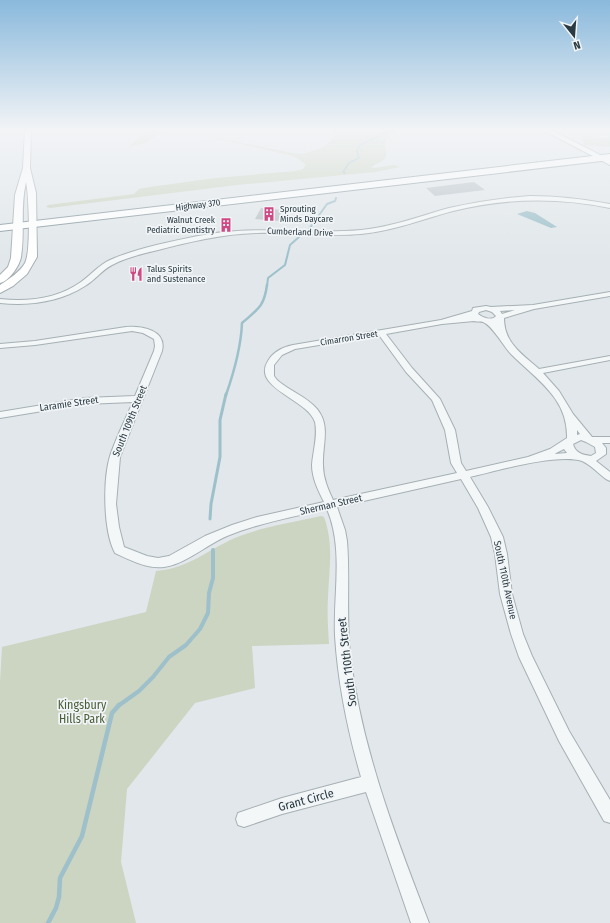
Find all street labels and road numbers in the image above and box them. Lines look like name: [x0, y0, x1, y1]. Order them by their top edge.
street label: Highway 370: [175, 197, 221, 213]
street label: Cumberland Drive: [267, 226, 334, 238]
street label: Cimarron Street: [320, 329, 378, 347]
street label: South 109th Street: [110, 383, 150, 458]
street label: Laramie Street: [39, 394, 100, 414]
street label: Sherman Street: [299, 492, 364, 518]
street label: South 110th Avenue: [491, 540, 519, 621]
street label: South 110th Street: [335, 617, 359, 707]
street label: Grant Circle: [277, 786, 335, 814]

